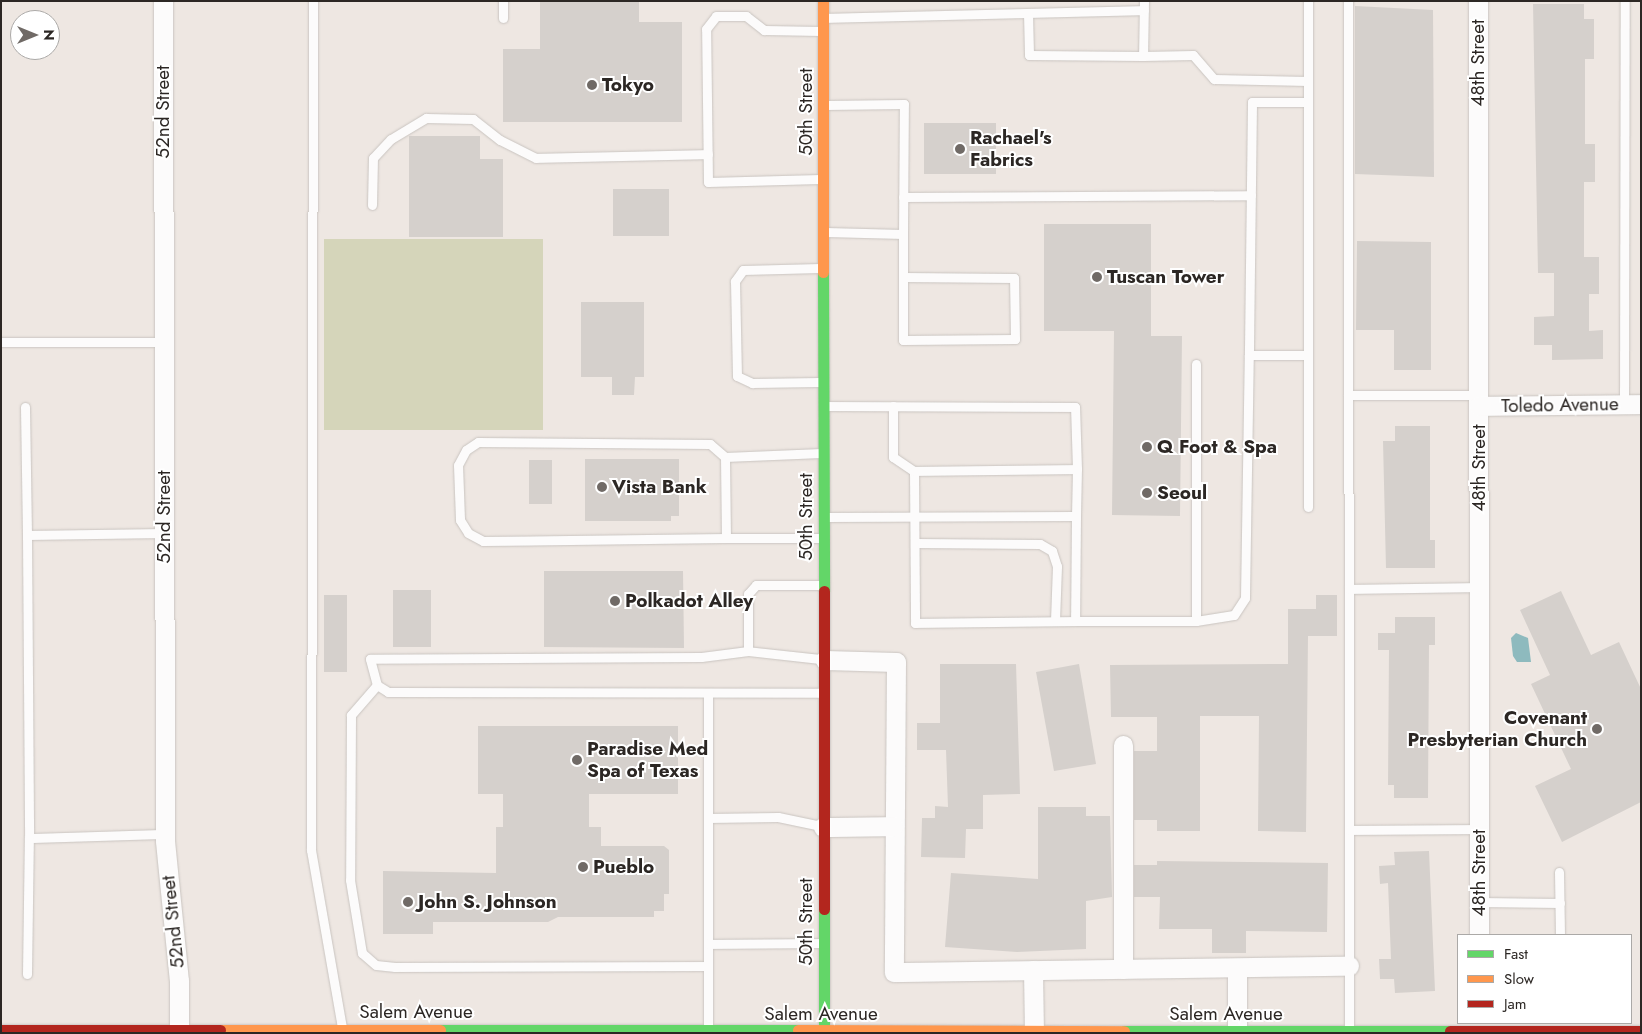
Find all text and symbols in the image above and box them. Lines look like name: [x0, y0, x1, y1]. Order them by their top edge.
north arrow: [10, 10, 60, 60]
street label: 48th Street: [1467, 19, 1489, 107]
text: N: [39, 29, 59, 41]
street label: 52nd Street: [152, 65, 174, 159]
street label: 50th Street: [795, 68, 817, 156]
place label: Tokyo: [602, 74, 654, 96]
marker: Tokyo: [586, 79, 598, 91]
place label: Rachael's Fabrics: [970, 127, 1052, 171]
marker: Rachael's Fabrics: [954, 143, 966, 155]
place label: Tuscan Tower: [1107, 266, 1225, 288]
marker: Tuscan Tower: [1091, 271, 1103, 283]
street label: Toledo Avenue: [1501, 393, 1619, 417]
street label: 48th Street: [1468, 424, 1490, 512]
place label: Q Foot & Spa: [1157, 436, 1277, 458]
marker: Q Foot & Spa: [1141, 441, 1153, 453]
street label: 52nd Street: [153, 470, 175, 564]
street label: 50th Street: [795, 473, 817, 561]
place label: Vista Bank: [612, 476, 707, 498]
marker: Vista Bank: [596, 481, 608, 493]
place label: Seoul: [1157, 482, 1207, 504]
marker: Seoul: [1141, 487, 1153, 499]
place label: Polkadot Alley: [625, 590, 753, 612]
marker: Polkadot Alley: [609, 595, 621, 607]
place label: Covenant Presbyterian Church: [1408, 707, 1587, 751]
marker: Covenant Presbyterian Church: [1591, 723, 1603, 735]
place label: Paradise Med Spa of Texas: [587, 738, 708, 782]
marker: Paradise Med Spa of Texas: [571, 754, 583, 766]
street label: 48th Street: [1468, 829, 1490, 917]
place label: Pueblo: [593, 856, 654, 878]
marker: Pueblo: [577, 861, 589, 873]
street label: 52nd Street: [157, 874, 189, 970]
street label: 50th Street: [795, 878, 817, 966]
place label: John S. Johnson: [418, 891, 557, 913]
marker: John S. Johnson: [402, 896, 414, 908]
legend: [1457, 934, 1632, 1024]
text: Fast: [1504, 943, 1528, 965]
text: Slow: [1504, 968, 1534, 990]
text: Jam: [1504, 993, 1527, 1015]
street label: Salem Avenue: [359, 1001, 473, 1023]
street label: Salem Avenue: [764, 1003, 878, 1025]
street label: Salem Avenue: [1169, 1003, 1283, 1025]

